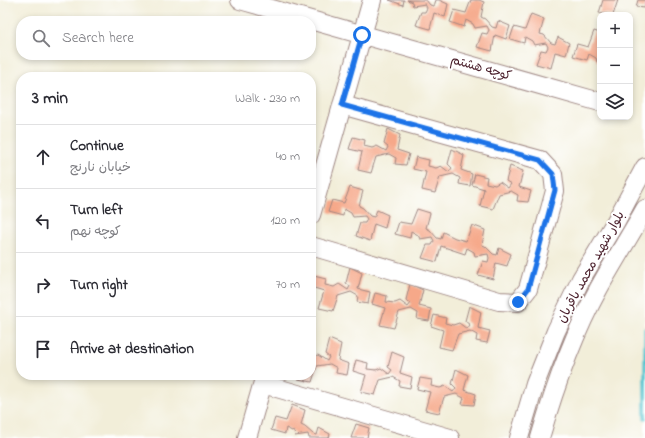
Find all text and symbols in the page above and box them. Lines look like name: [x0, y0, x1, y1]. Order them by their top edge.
map controls: [597, 12, 633, 120]
button: +: [597, 12, 633, 48]
search box: [16, 16, 316, 60]
route start: [353, 26, 371, 44]
icon: search: [30, 27, 52, 49]
text: Search here: [62, 27, 134, 49]
button: −: [597, 48, 633, 84]
street label: کوچه هشتم: [448, 50, 514, 86]
button: layers: [597, 84, 633, 120]
text: 3 min: [32, 86, 68, 111]
text: Walk · 230 m: [235, 89, 300, 108]
text: Continue: [70, 135, 124, 157]
icon: ahead: [32, 146, 54, 168]
text: 40 m: [276, 147, 300, 166]
text: خیابان نارنج: [70, 158, 131, 177]
text: Turn left: [70, 199, 123, 221]
street label: بلوار شهید محمد باقربان: [552, 208, 630, 326]
icon: left: [32, 210, 54, 232]
text: 120 m: [270, 211, 300, 230]
text: کوچه نهم: [70, 222, 121, 241]
icon: right: [32, 274, 54, 296]
text: Turn right: [70, 274, 128, 296]
text: 70 m: [276, 275, 300, 294]
route end: [509, 293, 527, 311]
icon: arrive: [32, 338, 54, 360]
text: Arrive at destination: [70, 338, 194, 360]

